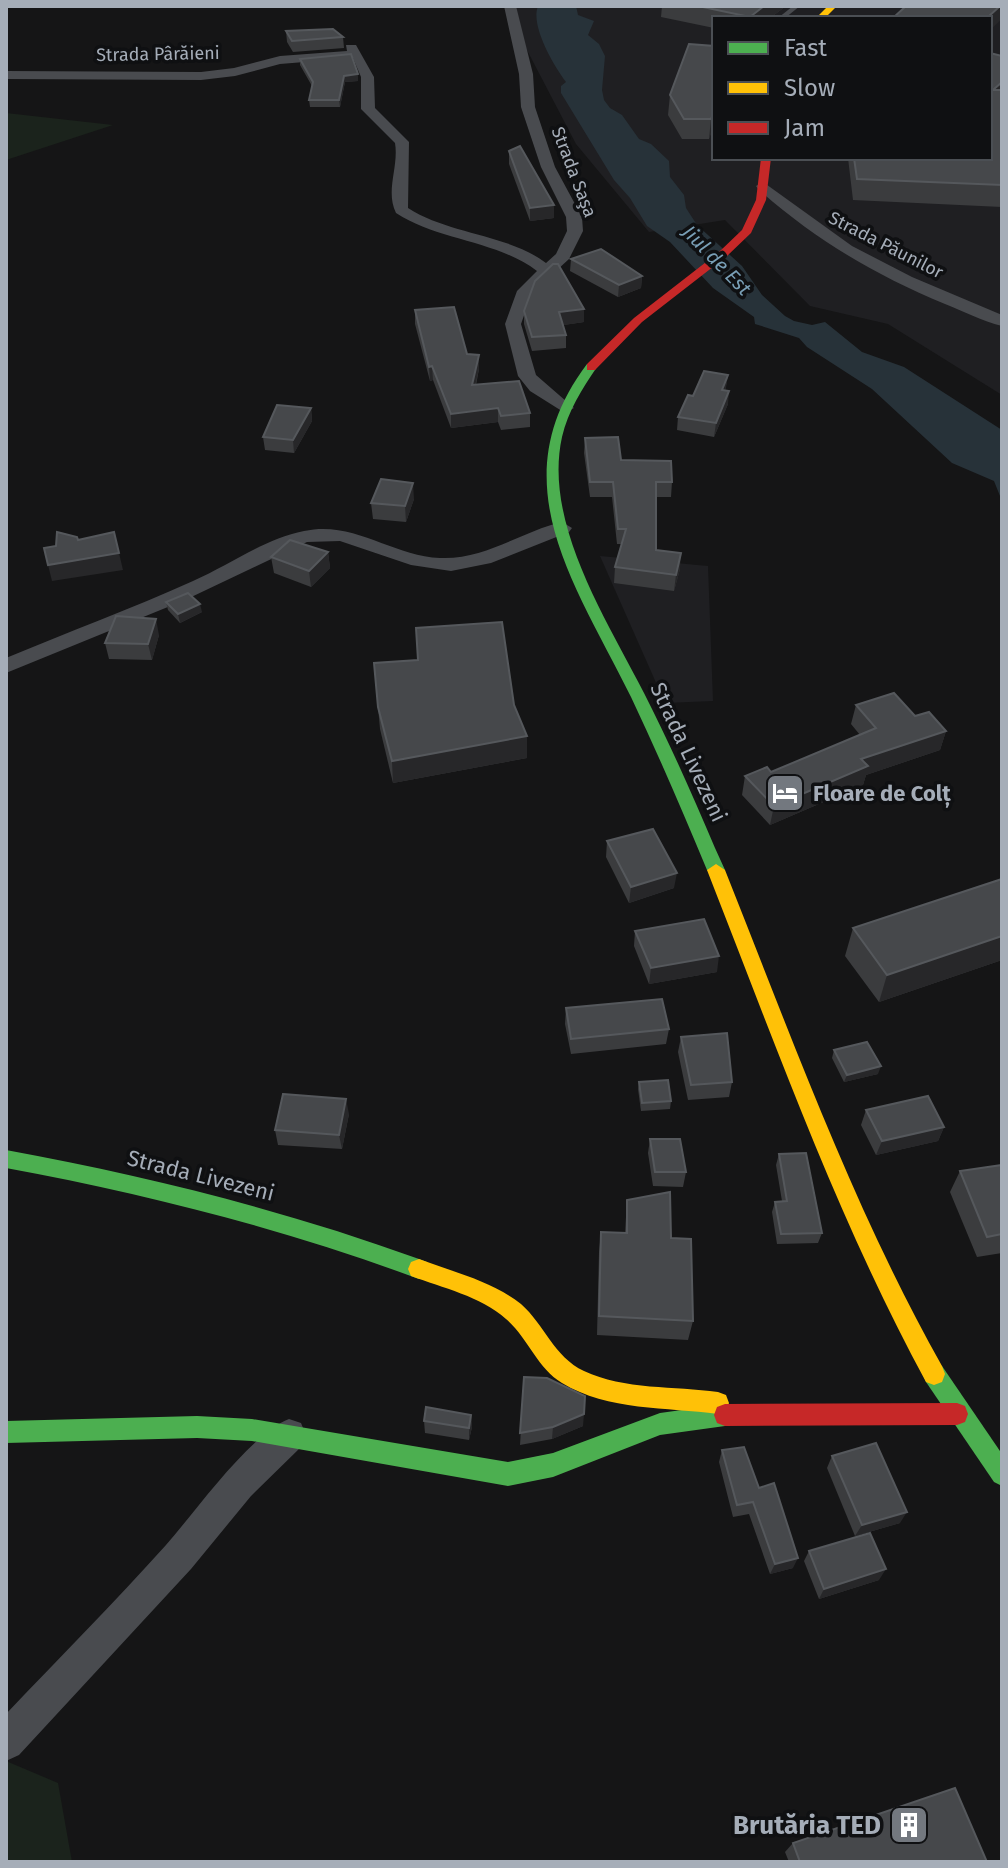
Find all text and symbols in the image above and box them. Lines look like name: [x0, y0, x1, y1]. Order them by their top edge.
legend: [712, 16, 992, 160]
text: Fast: [784, 34, 827, 62]
street label: Strada Pârăieni: [96, 42, 220, 66]
text: Slow: [784, 74, 835, 102]
text: Jam: [784, 114, 825, 142]
street label: Strada Saşa: [547, 124, 601, 220]
street label: Strada Păunilor: [825, 207, 947, 283]
water label: Jiul de Est: [677, 219, 757, 301]
street label: Strada Livezeni: [644, 678, 733, 826]
hotel icon: Floare de Colț: [764, 772, 806, 814]
place label: Floare de Colț: [813, 780, 951, 808]
street label: Strada Livezeni: [124, 1144, 277, 1207]
building icon: Brutăria TED: [888, 1804, 930, 1846]
place label: Brutăria TED: [733, 1810, 881, 1841]

